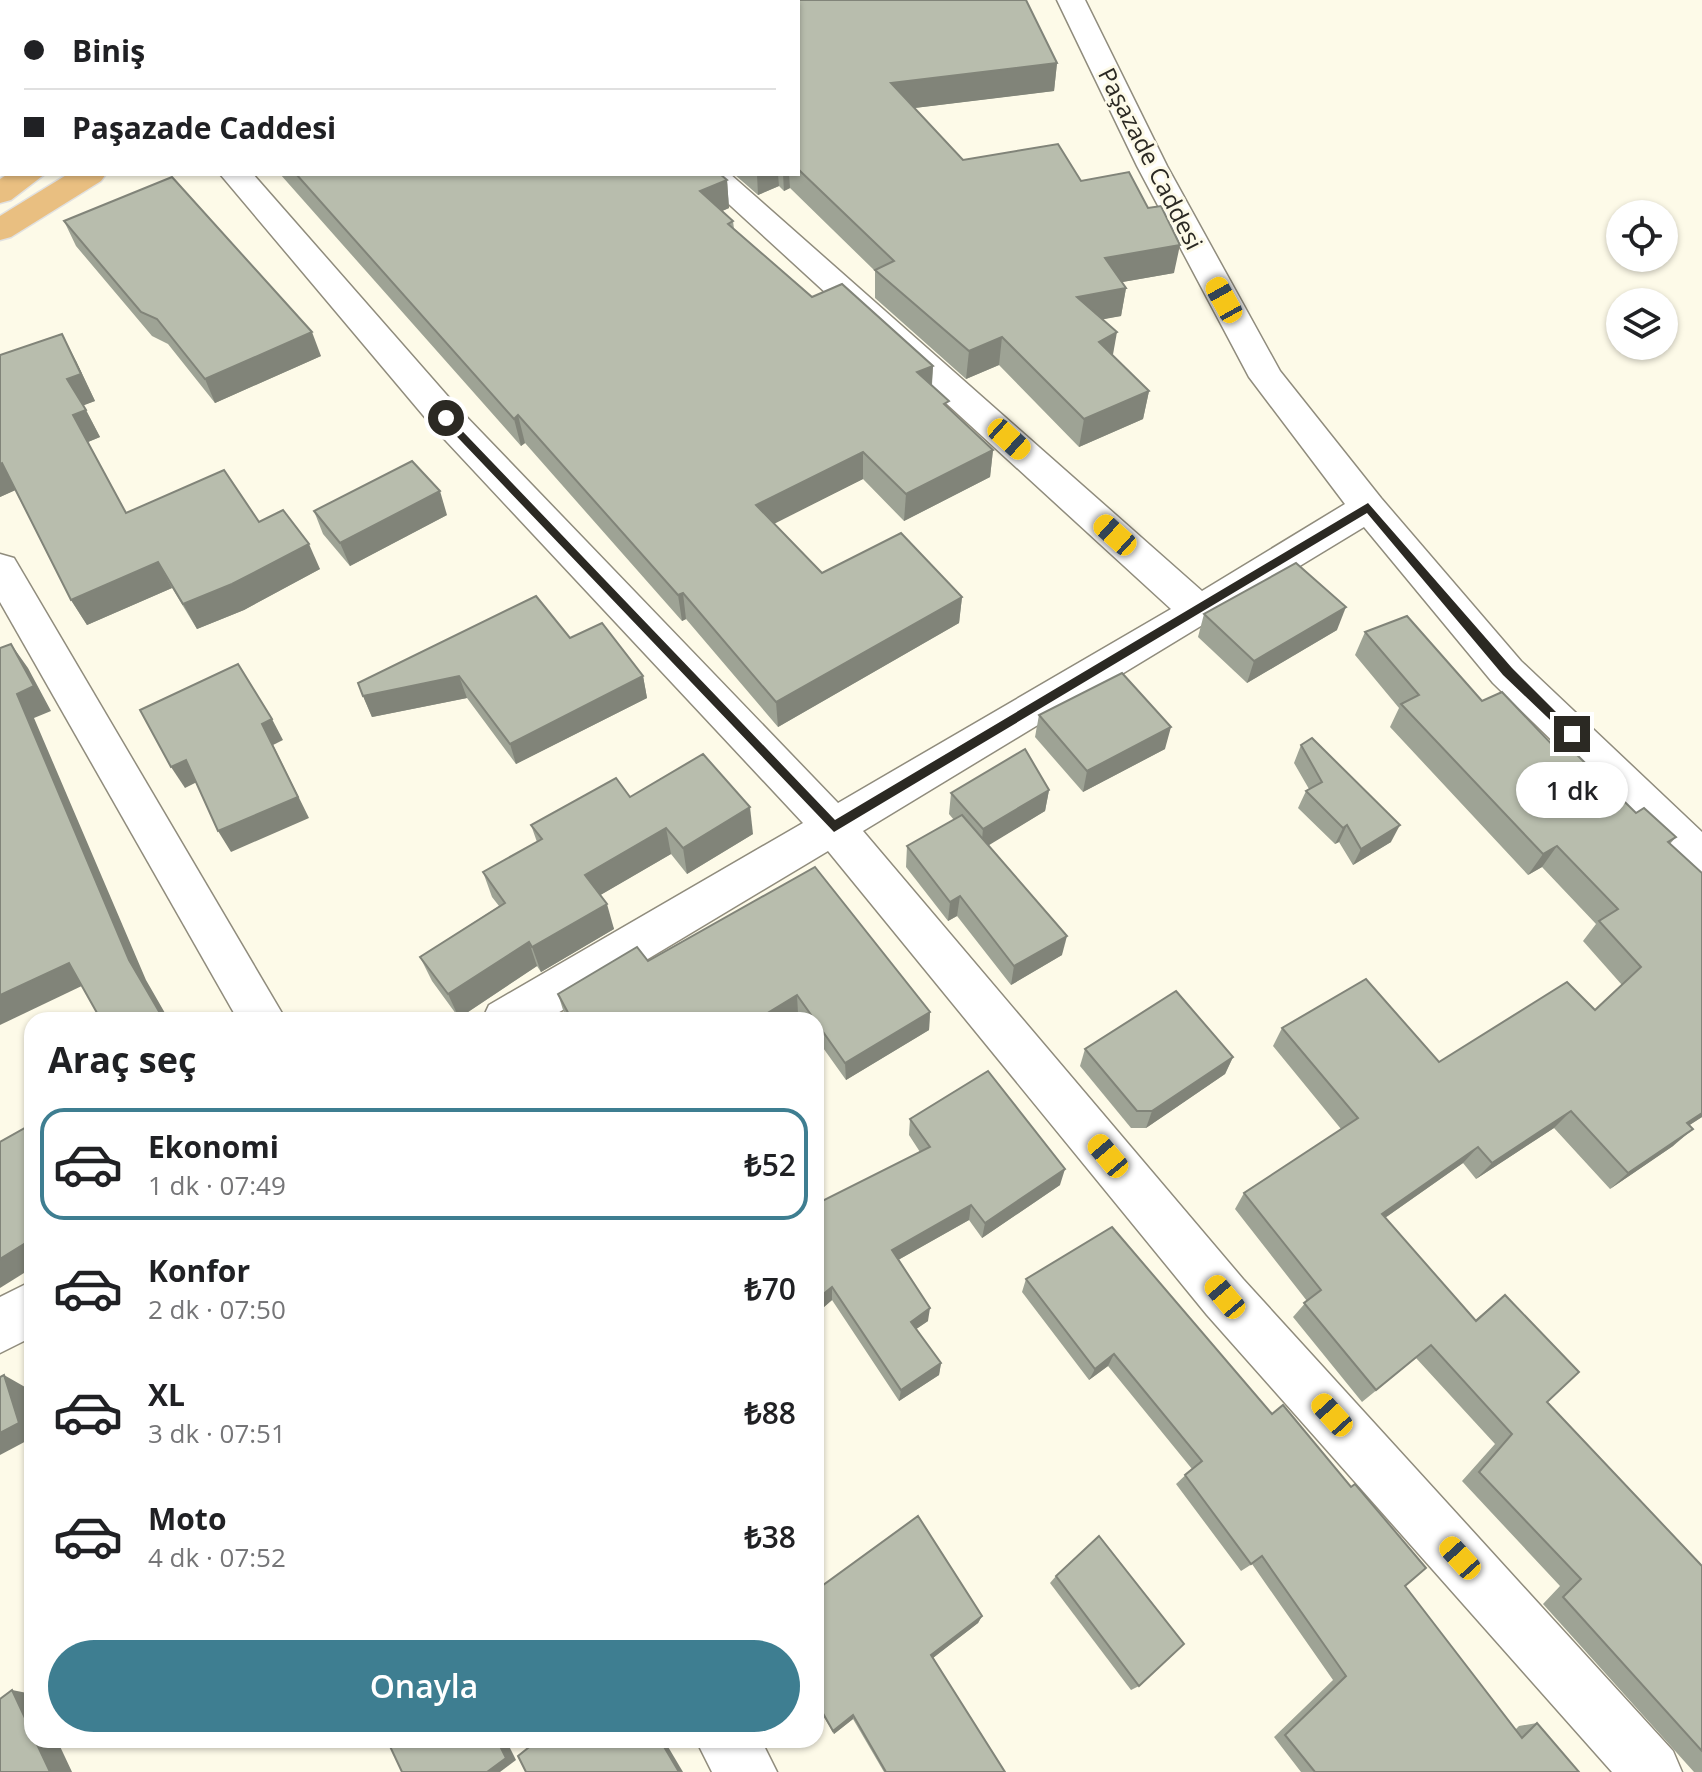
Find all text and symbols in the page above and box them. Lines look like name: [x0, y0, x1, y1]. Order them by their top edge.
text: Biniş: [72, 30, 145, 71]
street label: Paşazade Caddesi: [1091, 62, 1212, 255]
text: Paşazade Caddesi: [72, 107, 336, 148]
map controls: [1606, 200, 1678, 360]
button: locate: [1606, 200, 1678, 272]
car: [1202, 273, 1246, 327]
button: layers: [1606, 288, 1678, 360]
route start: [428, 400, 464, 436]
car: [983, 414, 1035, 464]
car: [1089, 510, 1141, 560]
route end: [1554, 716, 1590, 752]
callout: 1 dk: [1516, 762, 1628, 818]
text: 1 dk: [1546, 772, 1598, 808]
text: Araç seç: [48, 1035, 196, 1084]
text: Ekonomi: [148, 1126, 279, 1167]
icon: car: [52, 1128, 124, 1200]
car: [1083, 1130, 1133, 1182]
text: ₺52: [745, 1144, 796, 1185]
text: 1 dk · 07:49: [148, 1167, 286, 1203]
text: Konfor: [148, 1250, 250, 1291]
icon: car: [52, 1252, 124, 1324]
text: ₺70: [745, 1268, 796, 1309]
car: [1200, 1271, 1250, 1323]
text: 2 dk · 07:50: [148, 1291, 286, 1327]
text: XL: [148, 1374, 185, 1415]
icon: car: [52, 1376, 124, 1448]
car: [1307, 1389, 1357, 1441]
text: ₺88: [745, 1392, 796, 1433]
text: 3 dk · 07:51: [148, 1415, 286, 1451]
text: Moto: [148, 1498, 226, 1539]
icon: car: [52, 1500, 124, 1572]
text: ₺38: [745, 1516, 796, 1557]
car: [1435, 1532, 1485, 1584]
text: 4 dk · 07:52: [148, 1539, 286, 1575]
button: Onayla: [48, 1640, 800, 1732]

